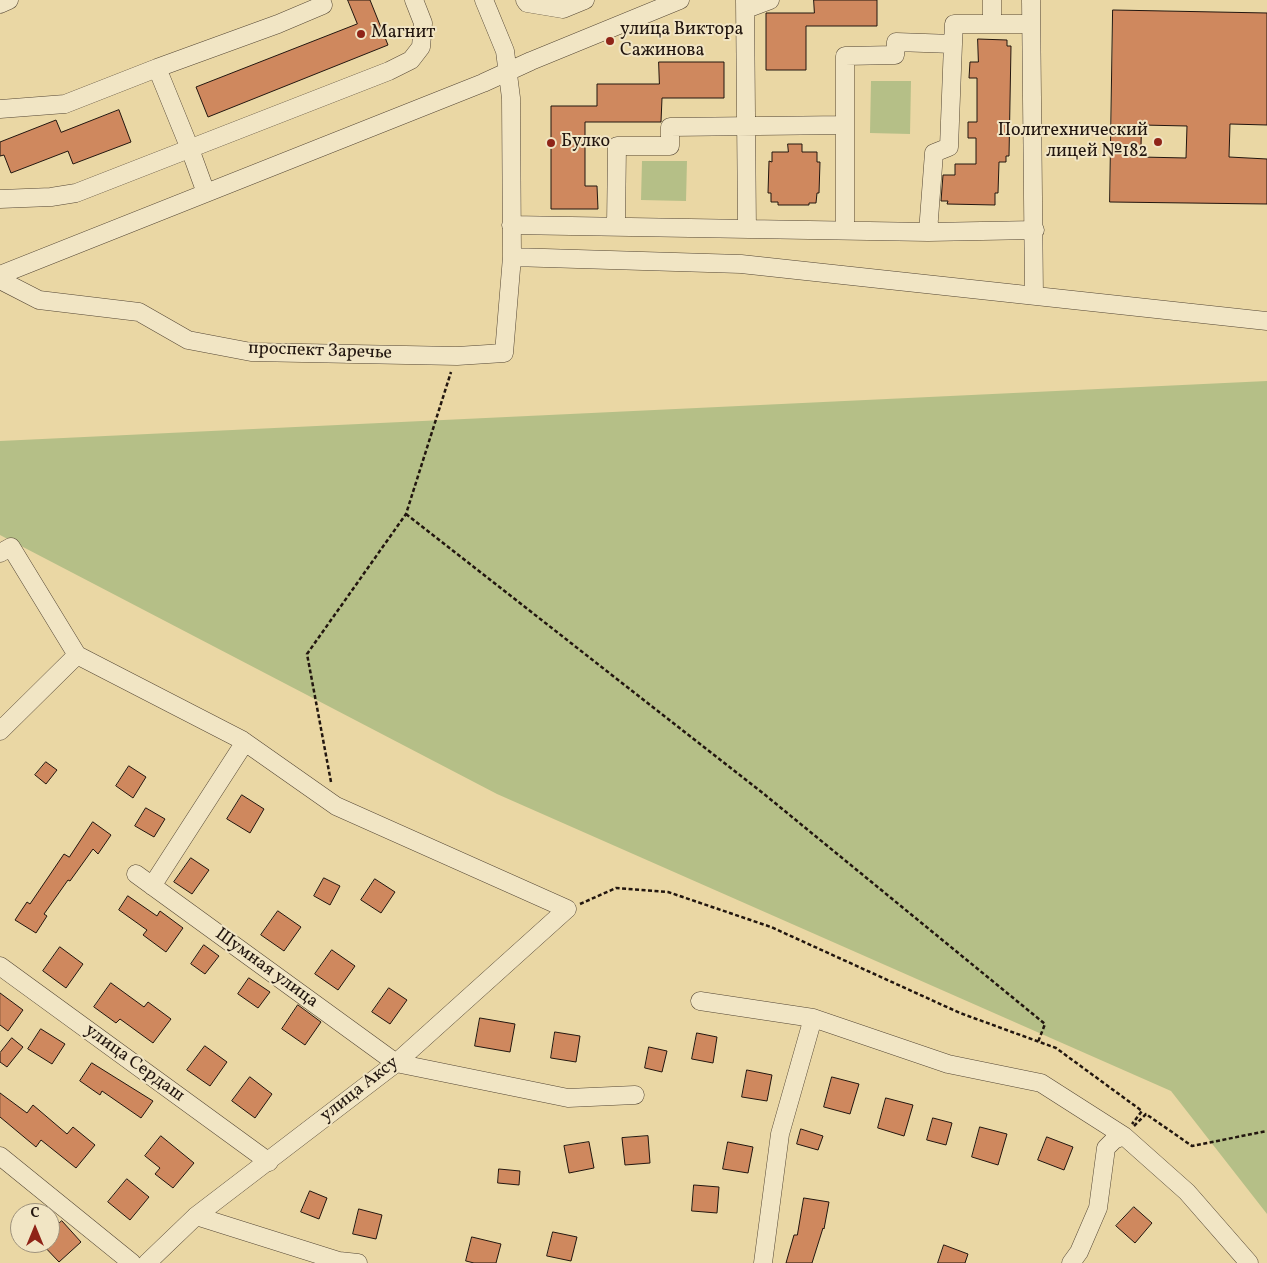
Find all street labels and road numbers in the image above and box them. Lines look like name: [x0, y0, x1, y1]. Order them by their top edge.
street label: проспект Заречье: [248, 339, 392, 365]
street label: Шумная улица: [210, 924, 322, 1014]
street label: улица Сердаш: [80, 1020, 188, 1108]
street label: улица Аксу: [317, 1053, 403, 1127]

